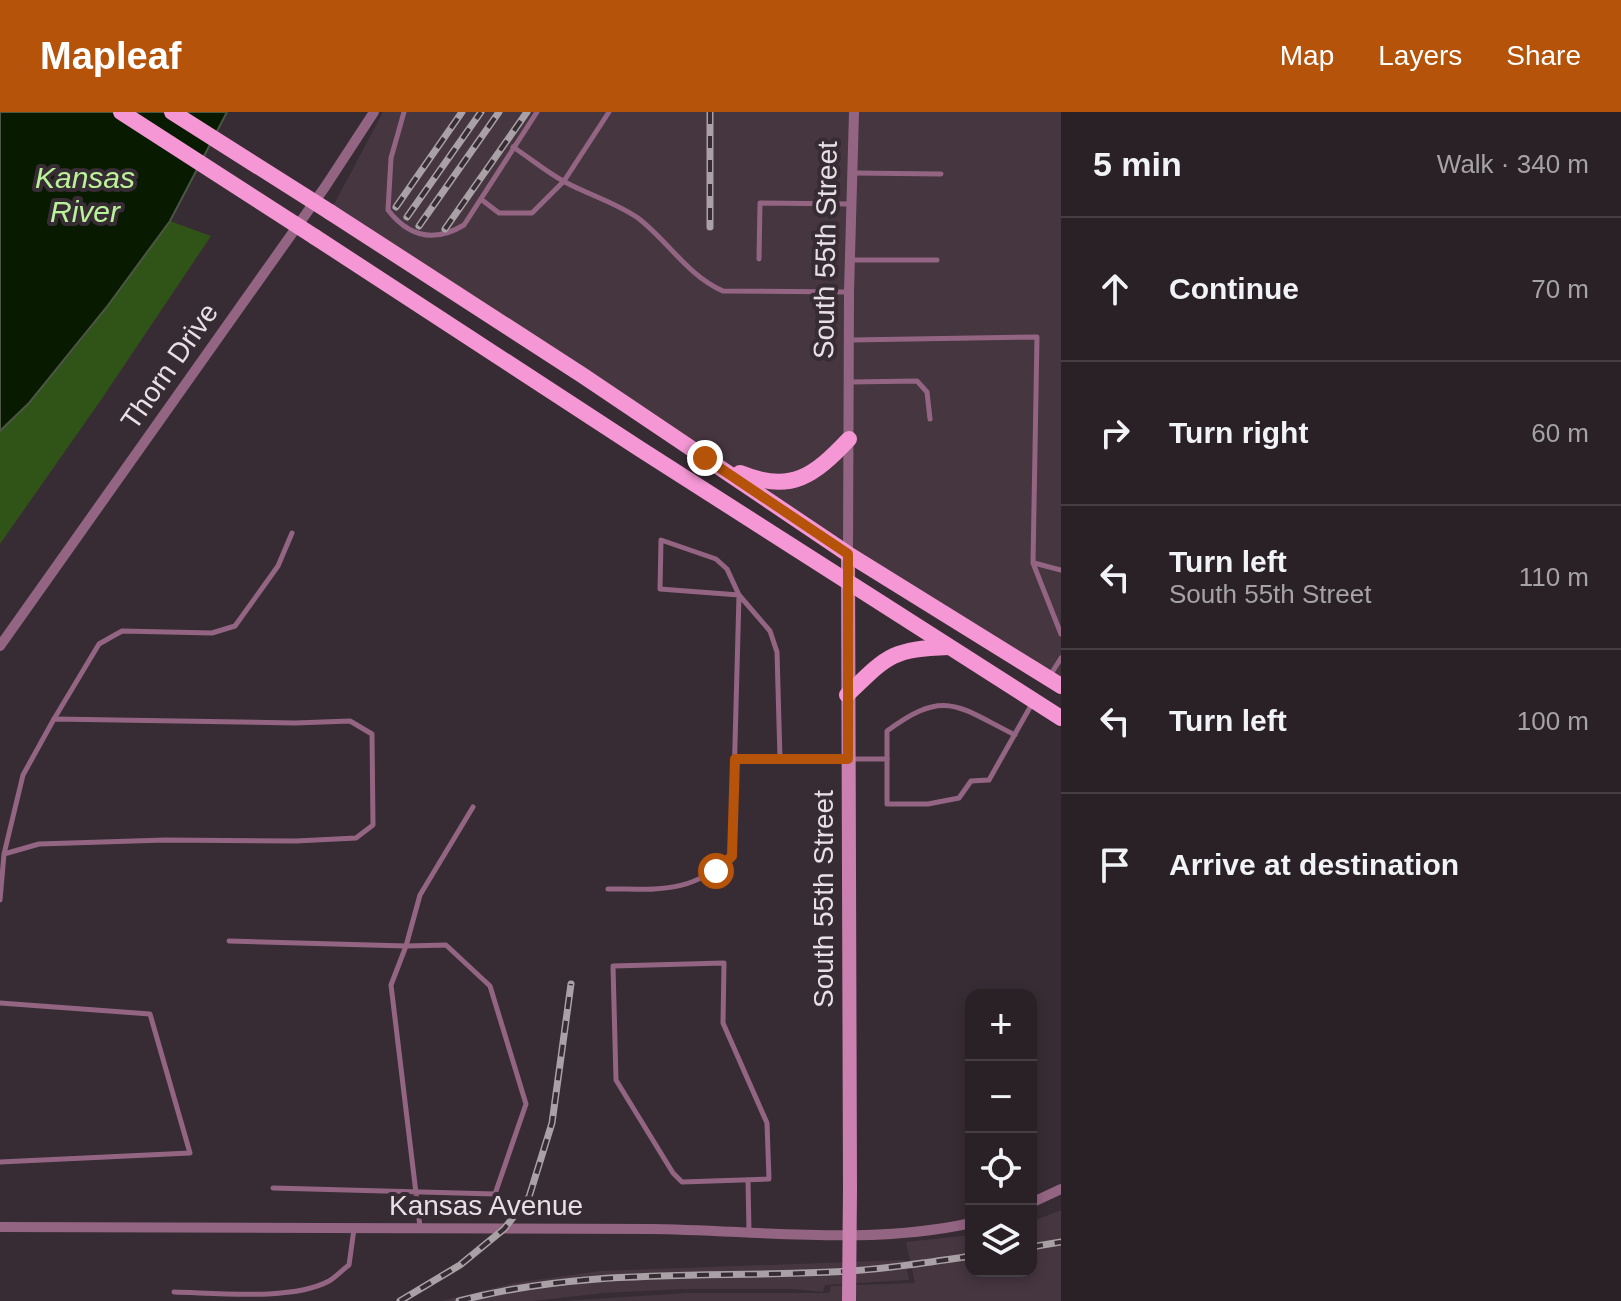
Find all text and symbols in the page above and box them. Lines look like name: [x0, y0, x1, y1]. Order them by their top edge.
text: Mapleaf: [40, 35, 181, 77]
text: Map: [1280, 40, 1334, 71]
text: Layers: [1378, 40, 1462, 71]
text: Share: [1506, 40, 1581, 71]
street label: South 55th Street: [808, 141, 843, 359]
text: 5 min: [1093, 145, 1182, 183]
text: Walk · 340 m: [1437, 149, 1589, 179]
water label: Kansas River: [35, 161, 135, 228]
icon: ahead: [1093, 267, 1137, 311]
text: Continue: [1169, 272, 1299, 305]
text: 70 m: [1531, 274, 1589, 304]
street label: Thorn Drive: [115, 297, 224, 435]
icon: right: [1093, 411, 1137, 455]
text: Turn right: [1169, 416, 1308, 449]
text: 60 m: [1531, 418, 1589, 448]
route end: [687, 440, 723, 476]
text: Turn left: [1169, 545, 1287, 578]
icon: left: [1093, 555, 1137, 599]
text: 110 m: [1519, 562, 1589, 592]
text: South 55th Street: [1169, 579, 1371, 609]
icon: left: [1093, 699, 1137, 743]
text: Turn left: [1169, 704, 1287, 737]
text: 100 m: [1517, 706, 1589, 736]
street label: South 55th Street: [808, 790, 839, 1008]
icon: arrive: [1093, 843, 1137, 887]
text: Arrive at destination: [1169, 848, 1459, 881]
route start: [698, 853, 734, 889]
map controls: [965, 989, 1037, 1277]
button: +: [965, 989, 1037, 1061]
button: −: [965, 1061, 1037, 1133]
button: locate: [965, 1133, 1037, 1205]
street label: Kansas Avenue: [389, 1190, 583, 1221]
button: layers: [965, 1205, 1037, 1277]

